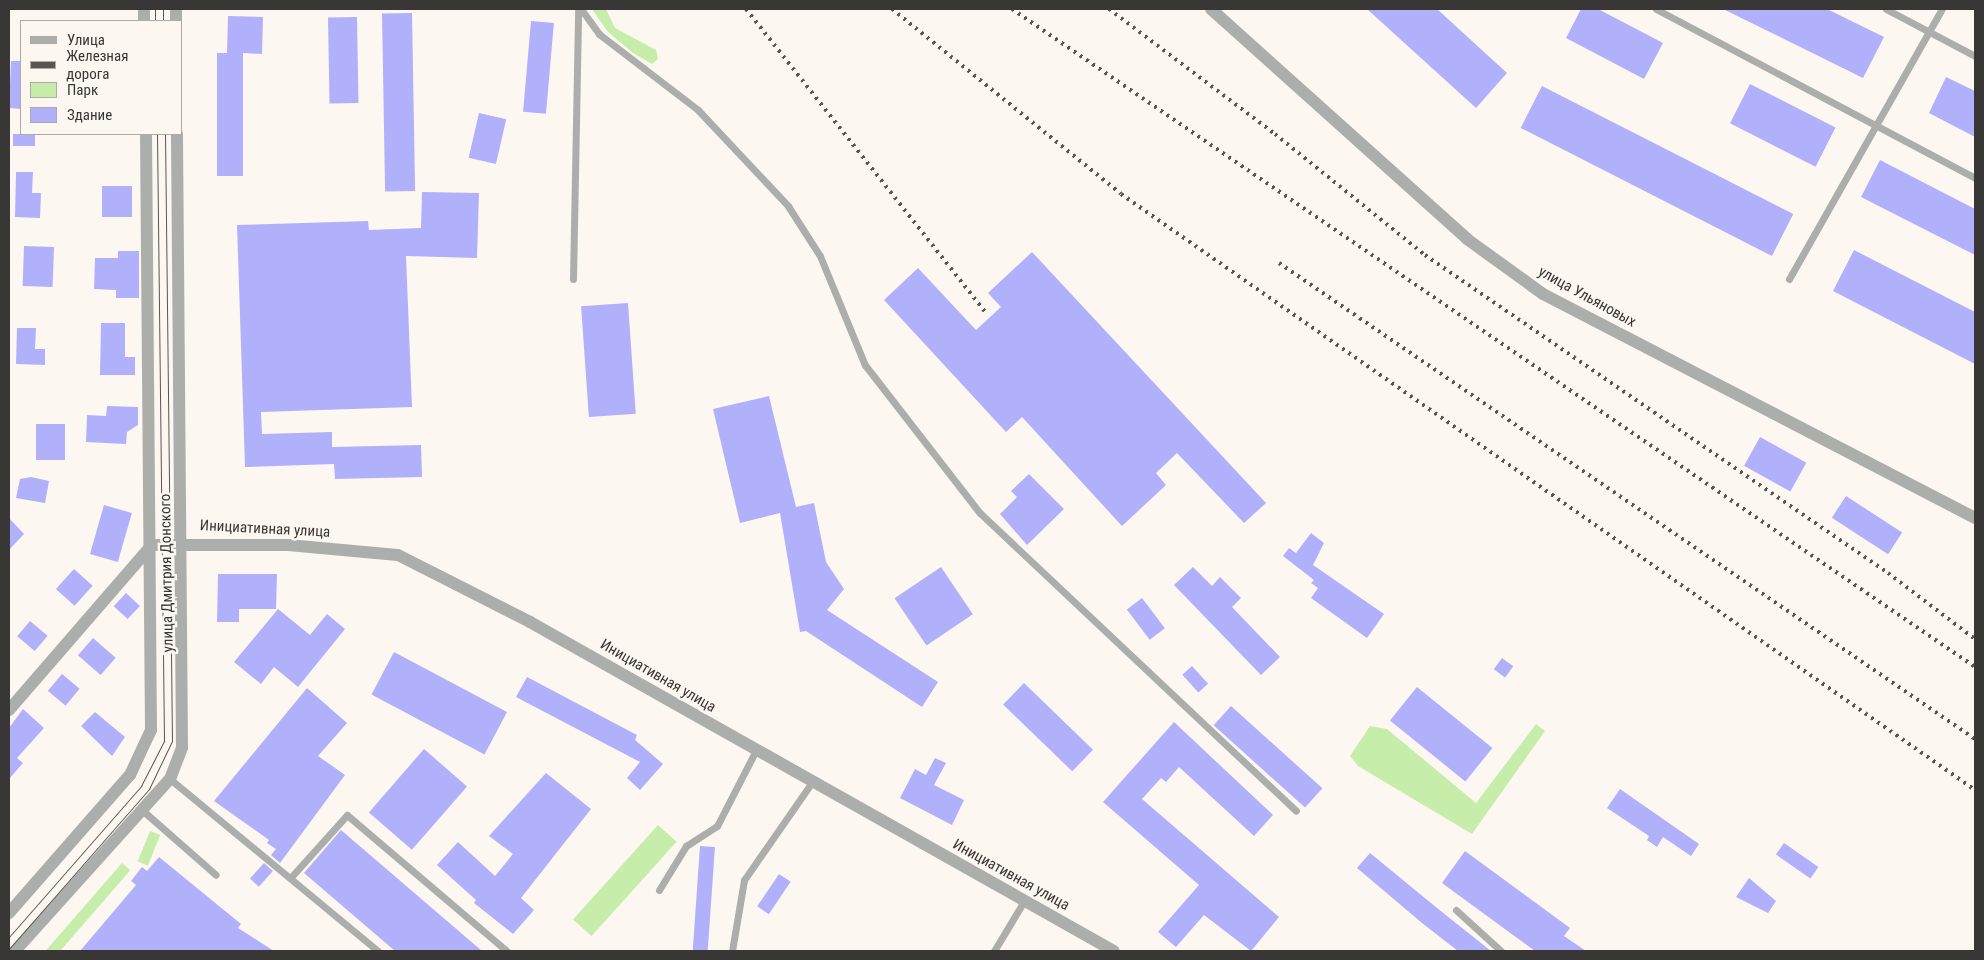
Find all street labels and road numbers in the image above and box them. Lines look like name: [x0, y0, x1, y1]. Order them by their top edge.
street label: улица Ульяновых: [1535, 263, 1639, 331]
street label: улица Дмитрия Донского: [157, 494, 177, 652]
street label: Инициативная улица: [199, 517, 331, 541]
street label: Инициативная улица: [597, 636, 719, 716]
street label: Инициативная улица: [950, 835, 1072, 915]

